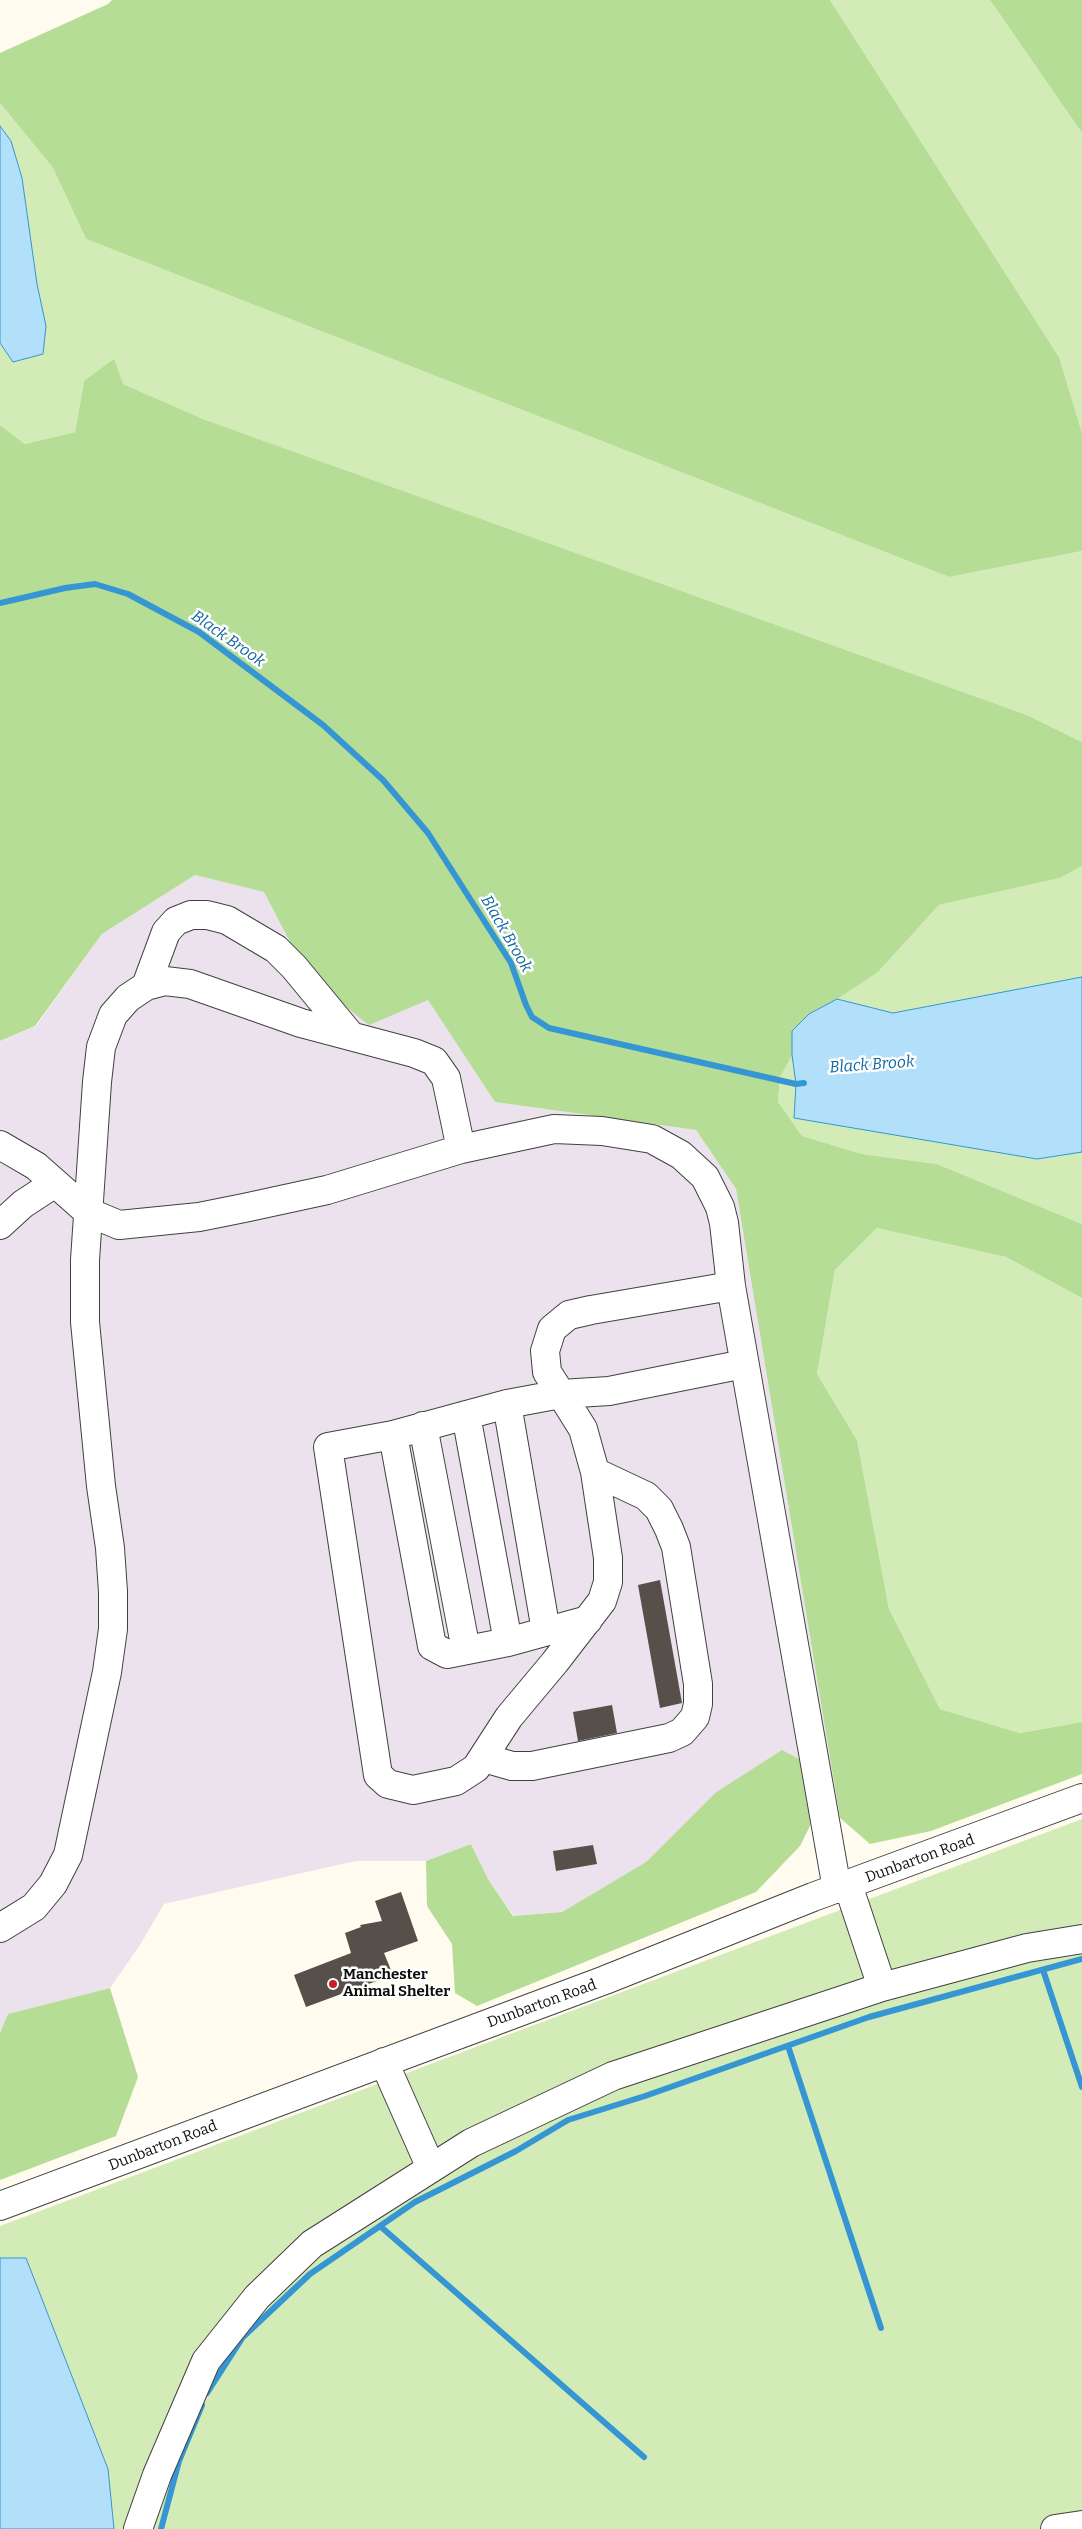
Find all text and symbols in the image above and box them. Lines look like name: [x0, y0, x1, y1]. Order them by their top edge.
water label: Black Brook: [188, 607, 268, 671]
water label: Black Brook: [476, 892, 536, 976]
water label: Black Brook: [829, 1052, 915, 1078]
street label: Dunbarton Road: [863, 1831, 977, 1887]
place label: Manchester Animal Shelter: [343, 1966, 450, 2001]
street label: Dunbarton Road: [485, 1976, 599, 2032]
marker: Manchester Animal Shelter: [327, 1978, 339, 1990]
street label: Dunbarton Road: [106, 2117, 220, 2175]

